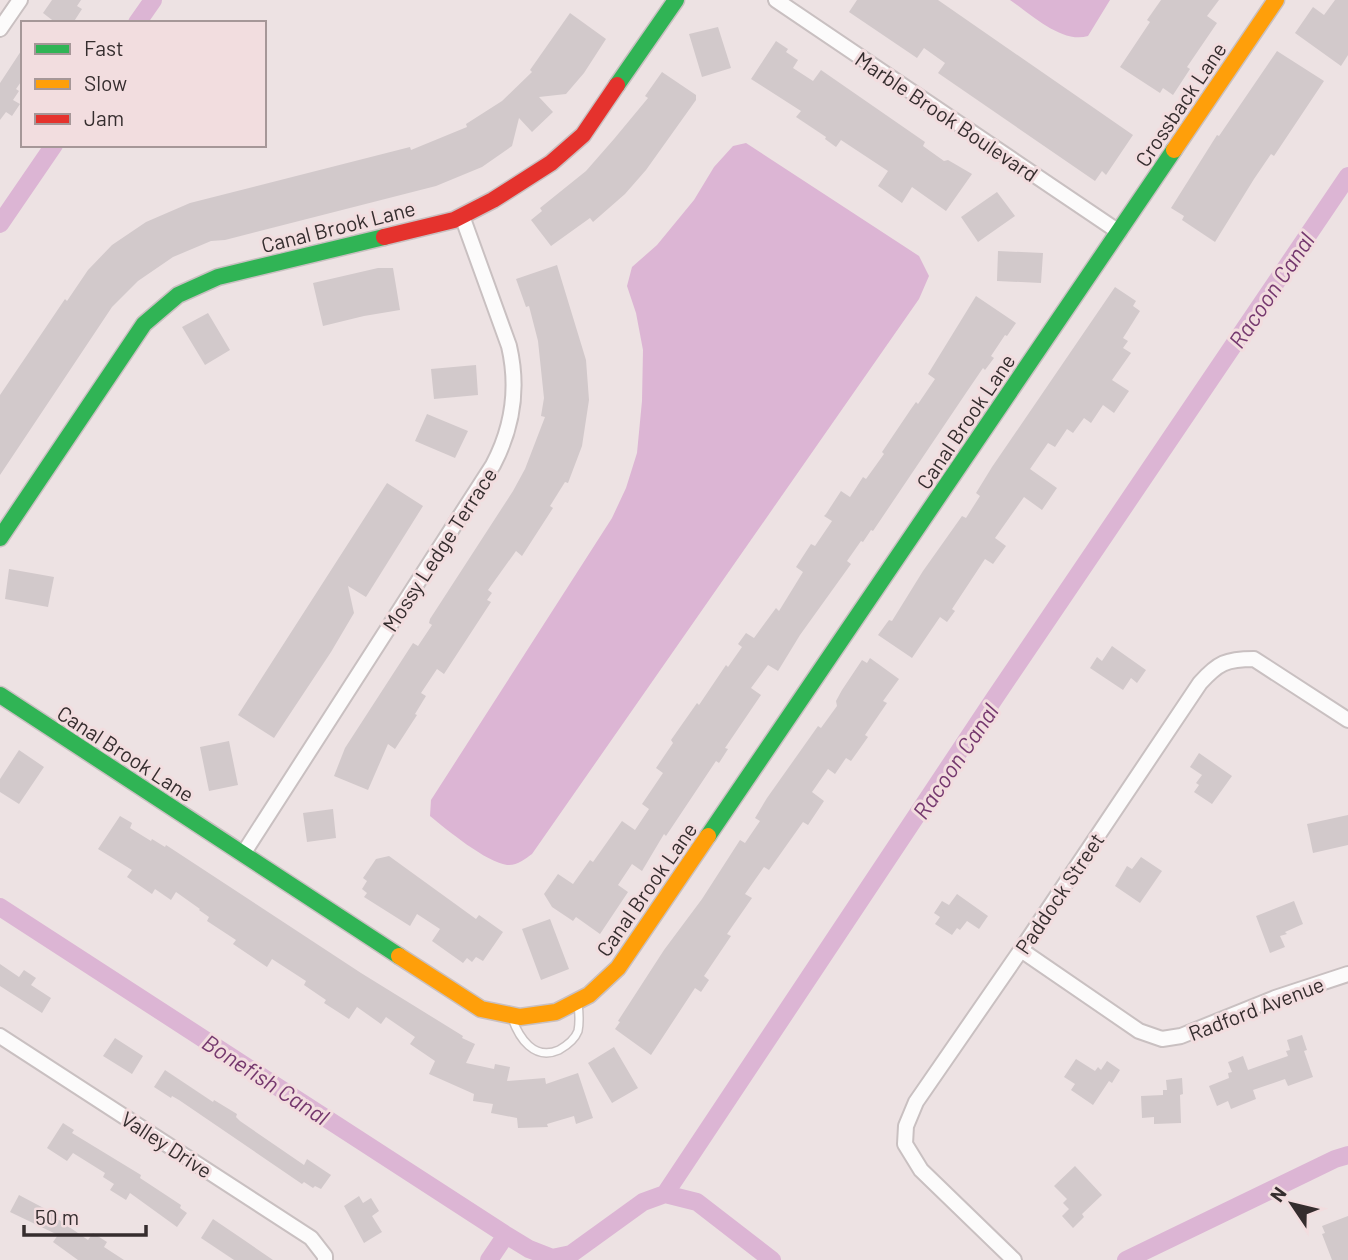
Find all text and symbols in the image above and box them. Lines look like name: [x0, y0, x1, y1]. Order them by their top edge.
legend: [21, 21, 266, 147]
text: Fast: [84, 35, 124, 60]
street label: Crossback Lane: [1129, 37, 1231, 171]
street label: Marble Brook Boulevard: [851, 46, 1043, 186]
text: Slow: [84, 70, 127, 95]
text: Jam: [84, 105, 124, 130]
street label: Canal Brook Lane: [258, 195, 418, 257]
water label: Racoon Canal: [1222, 227, 1320, 353]
street label: Canal Brook Lane: [911, 349, 1019, 493]
street label: Mossy Ledge Terrace: [377, 462, 501, 636]
water label: Racoon Canal: [906, 698, 1004, 824]
street label: Canal Brook Lane: [53, 700, 199, 806]
street label: Canal Brook Lane: [591, 817, 701, 961]
street label: Paddock Street: [1009, 828, 1109, 958]
street label: Radford Avenue: [1185, 971, 1327, 1045]
water label: Bonefish Canal: [197, 1028, 335, 1130]
street label: Valley Drive: [117, 1105, 217, 1183]
north arrow: [1257, 1169, 1327, 1239]
text: N: [1265, 1182, 1291, 1206]
scale bar: [24, 1194, 147, 1238]
text: 50 m: [35, 1204, 79, 1229]

